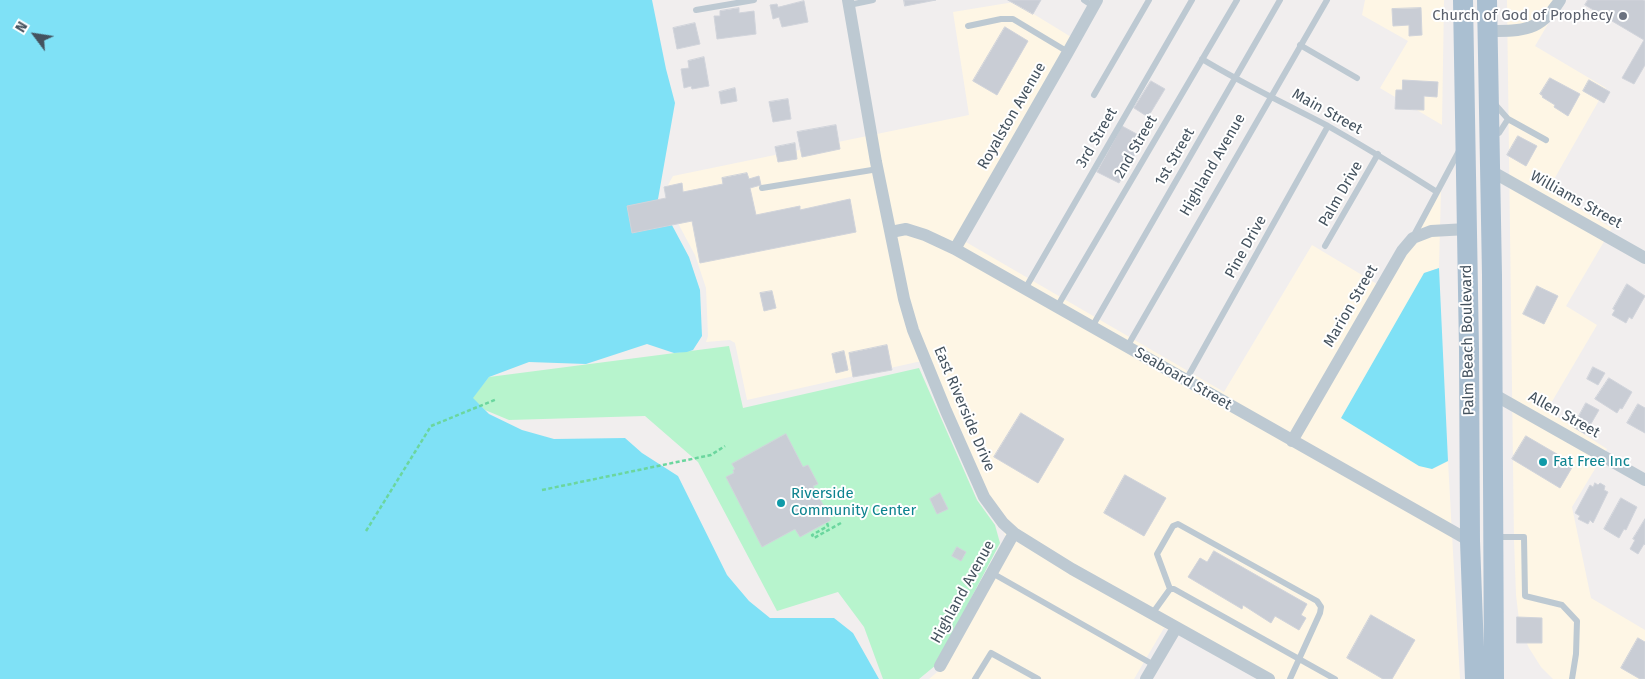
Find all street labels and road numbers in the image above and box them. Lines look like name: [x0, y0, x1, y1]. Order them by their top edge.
street label: Royalston Avenue: [974, 59, 1050, 173]
street label: Main Street: [1289, 85, 1365, 139]
street label: 3rd Street: [1073, 105, 1121, 171]
street label: Highland Avenue: [1176, 111, 1250, 219]
street label: 2nd Street: [1111, 112, 1161, 182]
street label: 1st Street: [1151, 125, 1199, 189]
street label: Palm Drive: [1315, 158, 1367, 230]
street label: Williams Street: [1527, 167, 1625, 233]
street label: Pine Drive: [1221, 212, 1271, 282]
street label: Marion Street: [1320, 262, 1382, 350]
street label: Palm Beach Boulevard: [1458, 264, 1478, 416]
street label: East Riverside Drive: [930, 344, 998, 474]
street label: Seaboard Street: [1131, 344, 1235, 414]
street label: Allen Street: [1525, 388, 1603, 442]
street label: Highland Avenue: [927, 537, 999, 647]

